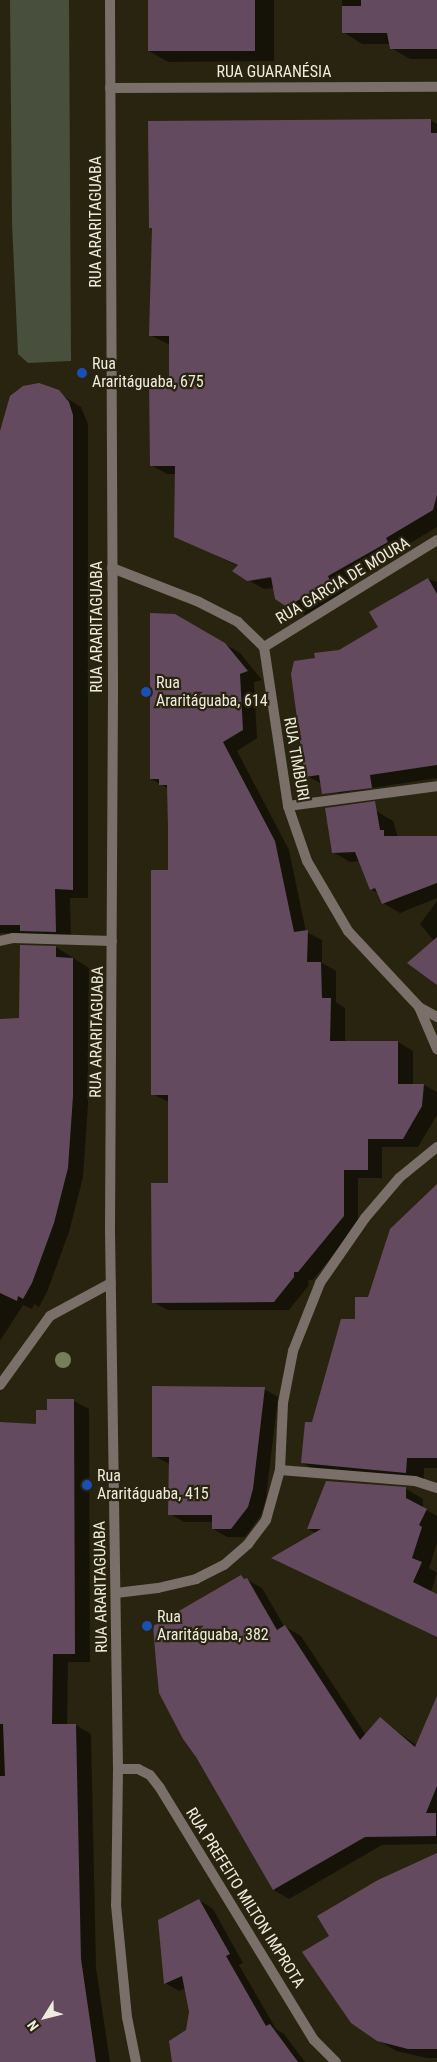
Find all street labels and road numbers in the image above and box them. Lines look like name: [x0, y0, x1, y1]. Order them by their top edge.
street label: RUA GUARANÉSIA: [217, 62, 331, 82]
street label: RUA ARARITAGUABA: [86, 156, 106, 288]
street label: RUA GARCIA DE MOURA: [273, 533, 413, 629]
street label: RUA ARARITAGUABA: [87, 561, 107, 693]
street label: RUA TIMBURI: [279, 716, 313, 802]
street label: RUA ARARITAGUABA: [86, 966, 108, 1098]
street label: RUA ARARITAGUABA: [90, 1521, 112, 1653]
street label: RUA PREFEITO MILTON IMPROTA: [181, 1804, 309, 1992]

